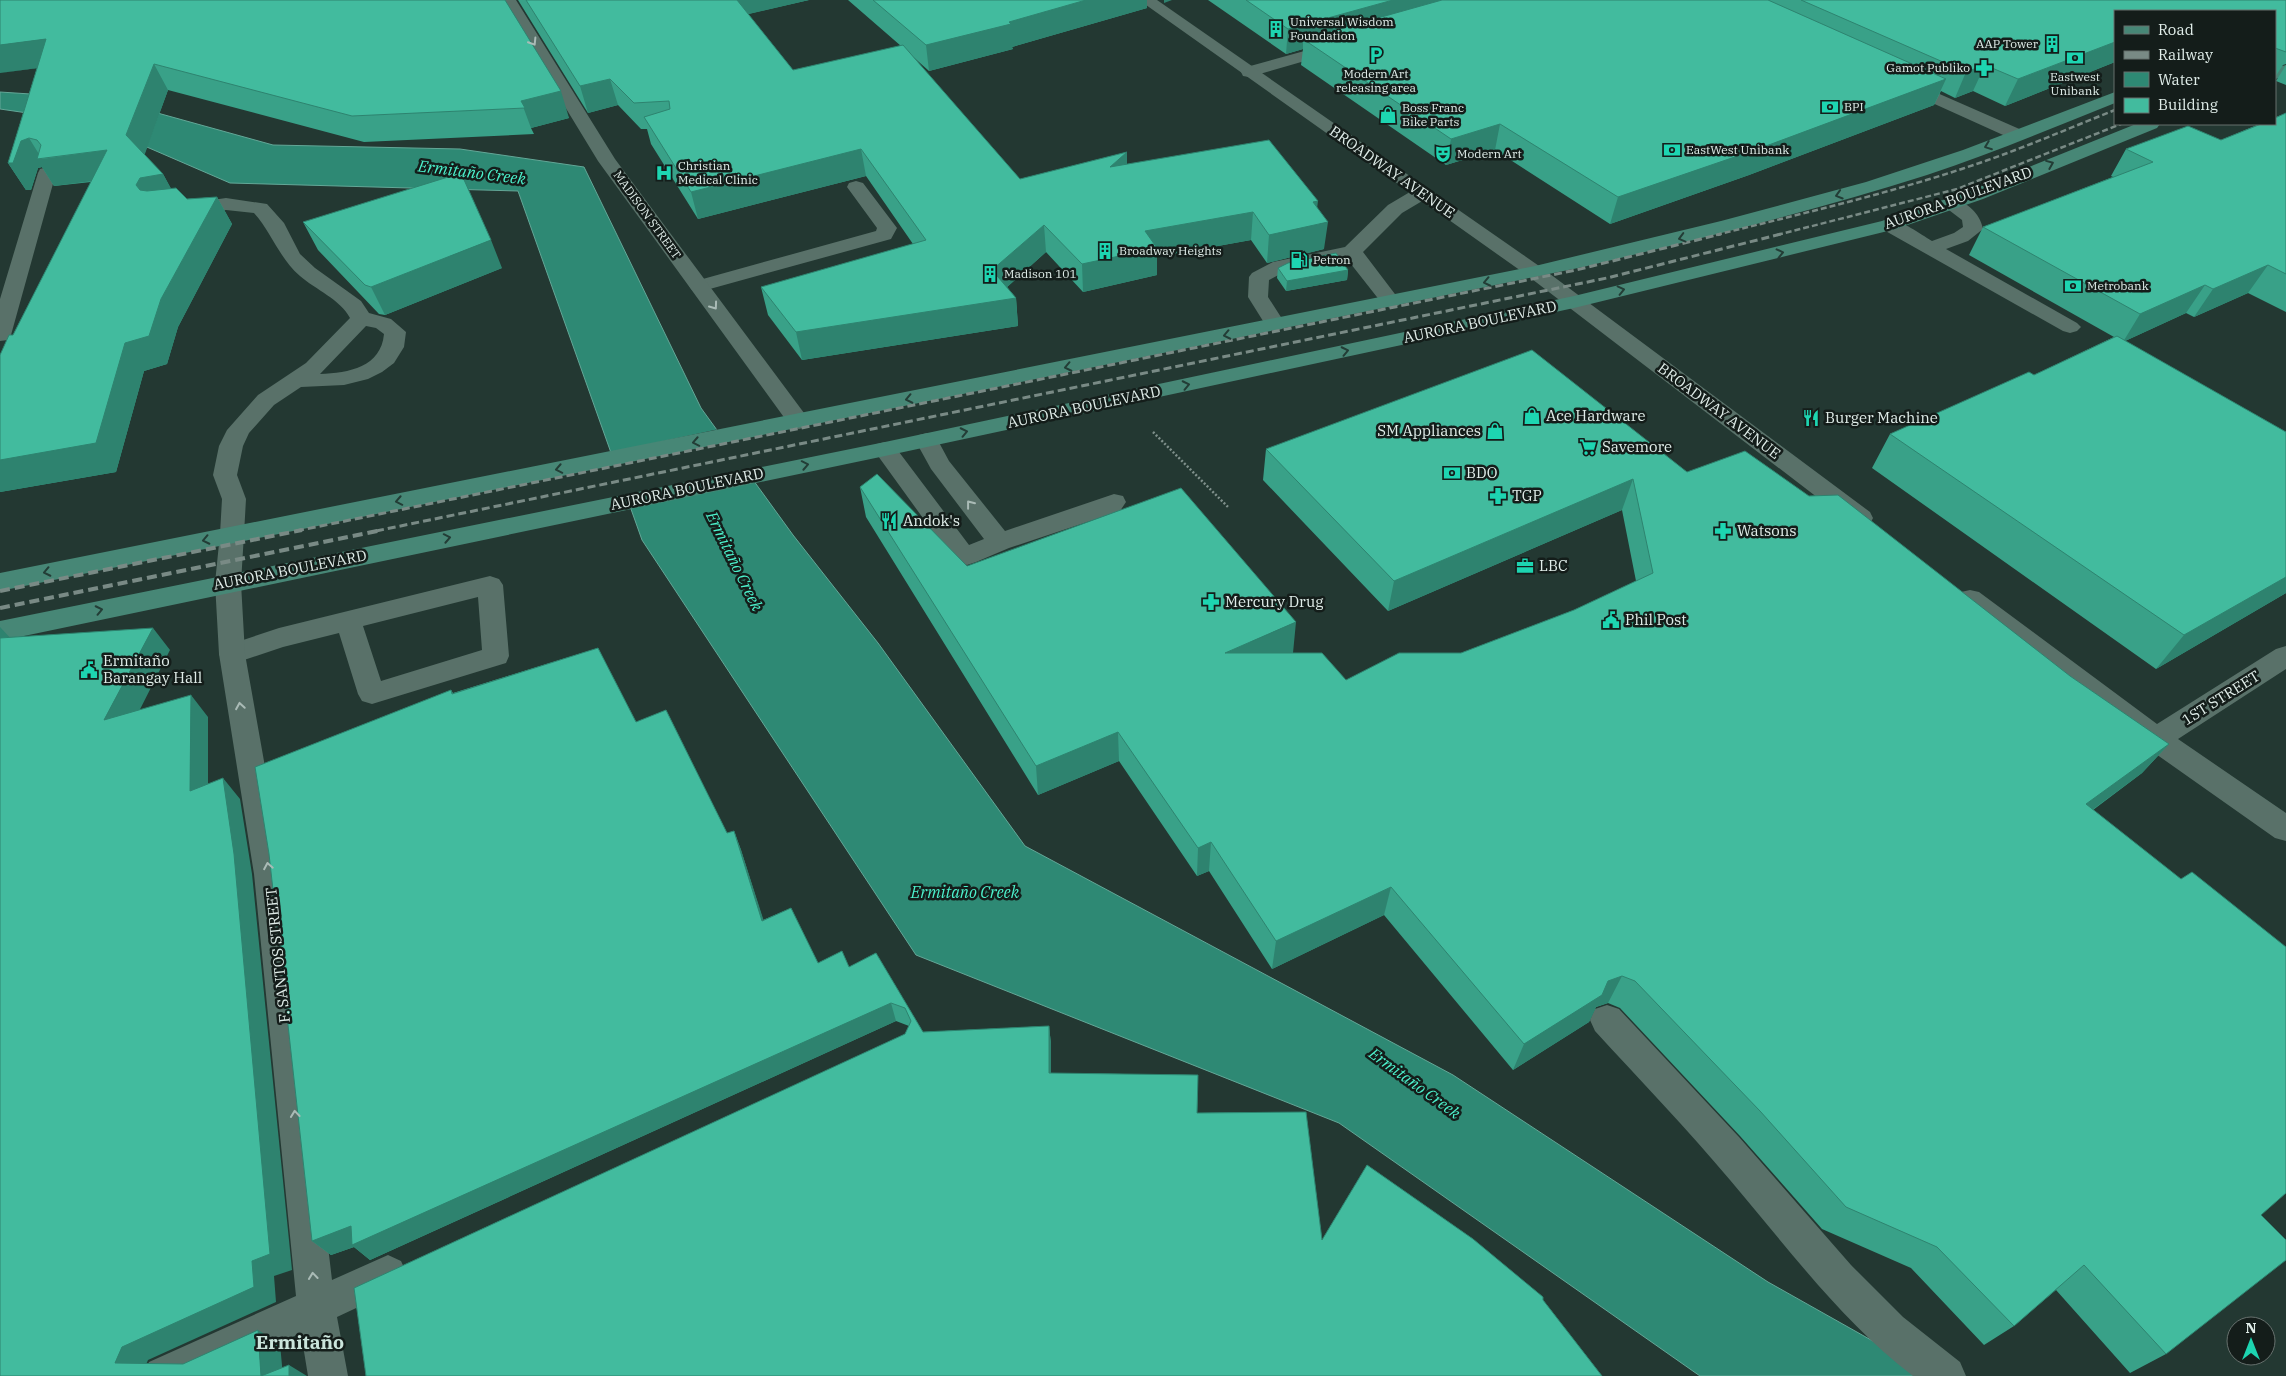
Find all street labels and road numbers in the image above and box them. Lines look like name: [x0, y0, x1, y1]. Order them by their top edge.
street label: BROADWAY AVENUE: [1326, 121, 1459, 222]
street label: AURORA BOULEVARD: [1881, 162, 2034, 233]
street label: MADISON STREET: [610, 168, 684, 262]
street label: AURORA BOULEVARD: [1402, 296, 1558, 347]
street label: BROADWAY AVENUE: [1654, 358, 1784, 463]
street label: AURORA BOULEVARD: [1006, 381, 1162, 432]
street label: AURORA BOULEVARD: [609, 463, 765, 514]
street label: AURORA BOULEVARD: [212, 545, 368, 594]
street label: 1ST STREET: [2178, 666, 2263, 729]
street label: F. SANTOS STREET: [261, 886, 294, 1024]

